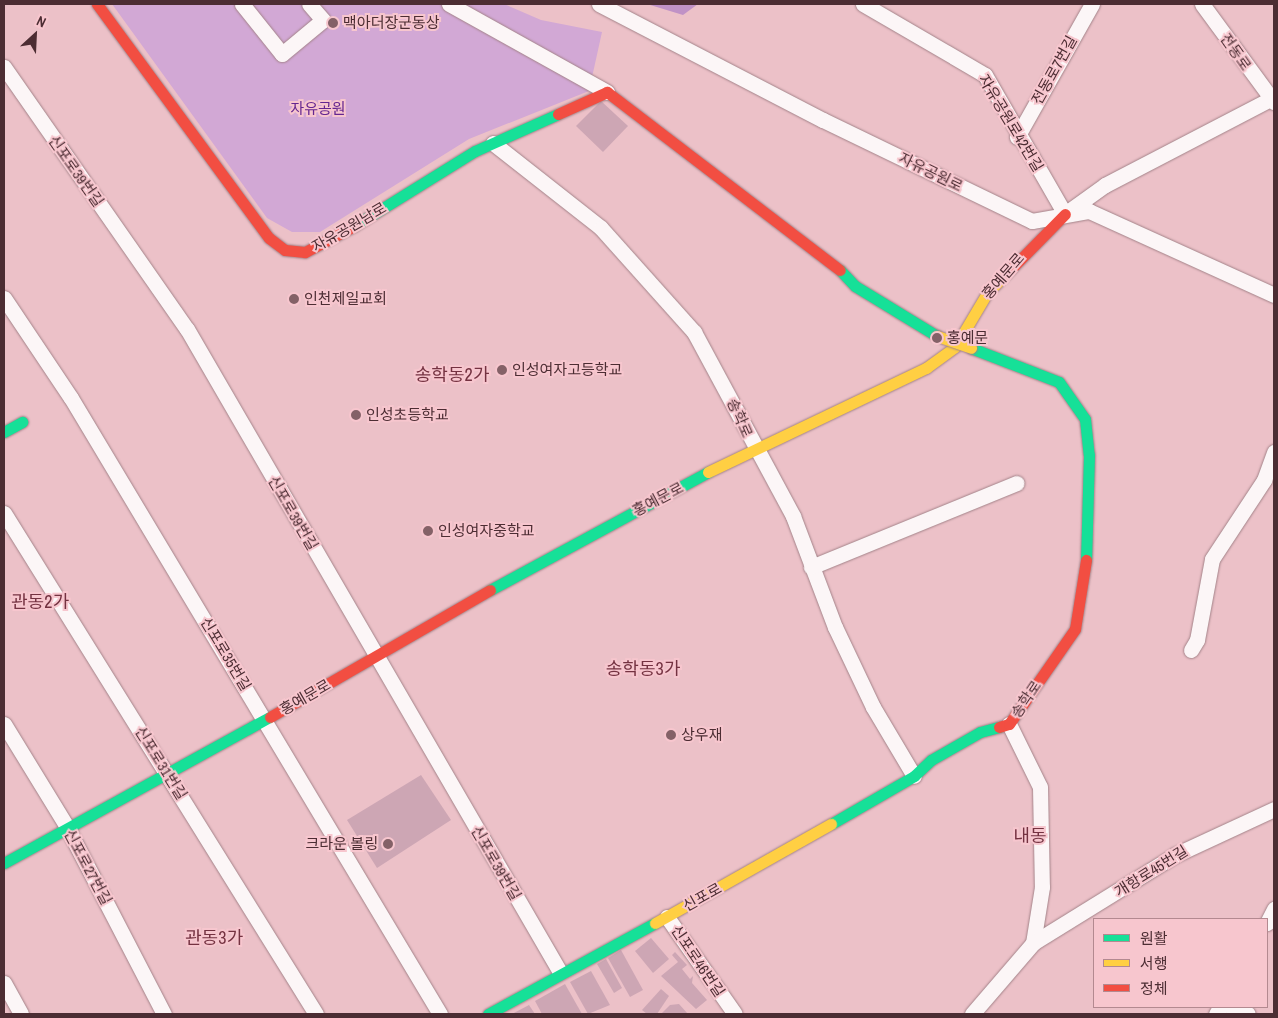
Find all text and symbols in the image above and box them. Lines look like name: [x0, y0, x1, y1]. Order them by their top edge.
north arrow: [10, 10, 60, 60]
text: N: [34, 11, 49, 31]
place label: 맥아더장군동상: [343, 14, 440, 32]
marker: 맥아더장군동상: [327, 17, 339, 29]
street label: 전동로: [1217, 30, 1255, 74]
street label: 전동로7번길: [1028, 32, 1080, 108]
street label: 자유공원로42번길: [975, 71, 1047, 175]
park label: 자유공원: [290, 100, 346, 118]
street label: 신포로39번길: [45, 132, 107, 210]
street label: 자유공원로: [896, 149, 966, 195]
street label: 자유공원남로: [309, 199, 389, 255]
street label: 홍예문로: [978, 249, 1028, 303]
place label: 인천제일교회: [304, 290, 387, 308]
marker: 인천제일교회: [288, 293, 300, 305]
place label: 홍예문: [947, 329, 988, 347]
marker: 홍예문: [931, 332, 943, 344]
place label: 인성여자고등학교: [512, 361, 622, 379]
district label: 송학동2가: [415, 364, 489, 386]
marker: 인성여자고등학교: [496, 364, 508, 376]
street label: 송학로: [723, 395, 757, 441]
place label: 인성초등학교: [366, 406, 449, 424]
marker: 인성초등학교: [350, 409, 362, 421]
street label: 신포로39번길: [265, 473, 321, 553]
street label: 홍예문로: [629, 478, 687, 520]
place label: 인성여자중학교: [438, 522, 535, 540]
marker: 인성여자중학교: [422, 525, 434, 537]
district label: 관동2가: [11, 591, 69, 613]
street label: 신포로35번길: [197, 614, 255, 694]
district label: 송학동3가: [606, 658, 680, 680]
street label: 홍예문로: [277, 675, 333, 719]
street label: 송학로: [1007, 677, 1045, 721]
street label: 신포로31번길: [131, 723, 191, 803]
place label: 상우재: [681, 726, 722, 744]
marker: 상우재: [665, 729, 677, 741]
street label: 신포로39번길: [468, 823, 524, 903]
district label: 내동: [1013, 825, 1047, 847]
street label: 신포로27번길: [61, 826, 115, 908]
place label: 크라운 볼링: [306, 835, 378, 853]
marker: 크라운 볼링: [382, 838, 394, 850]
street label: 개항로45번길: [1111, 841, 1191, 901]
street label: 신포로: [680, 879, 724, 915]
legend: [1093, 918, 1268, 1008]
street label: 신포로46번길: [667, 922, 729, 1000]
district label: 관동3가: [185, 927, 243, 949]
text: 원활: [1140, 928, 1168, 949]
text: 서행: [1140, 953, 1168, 974]
text: 정체: [1140, 978, 1168, 999]

